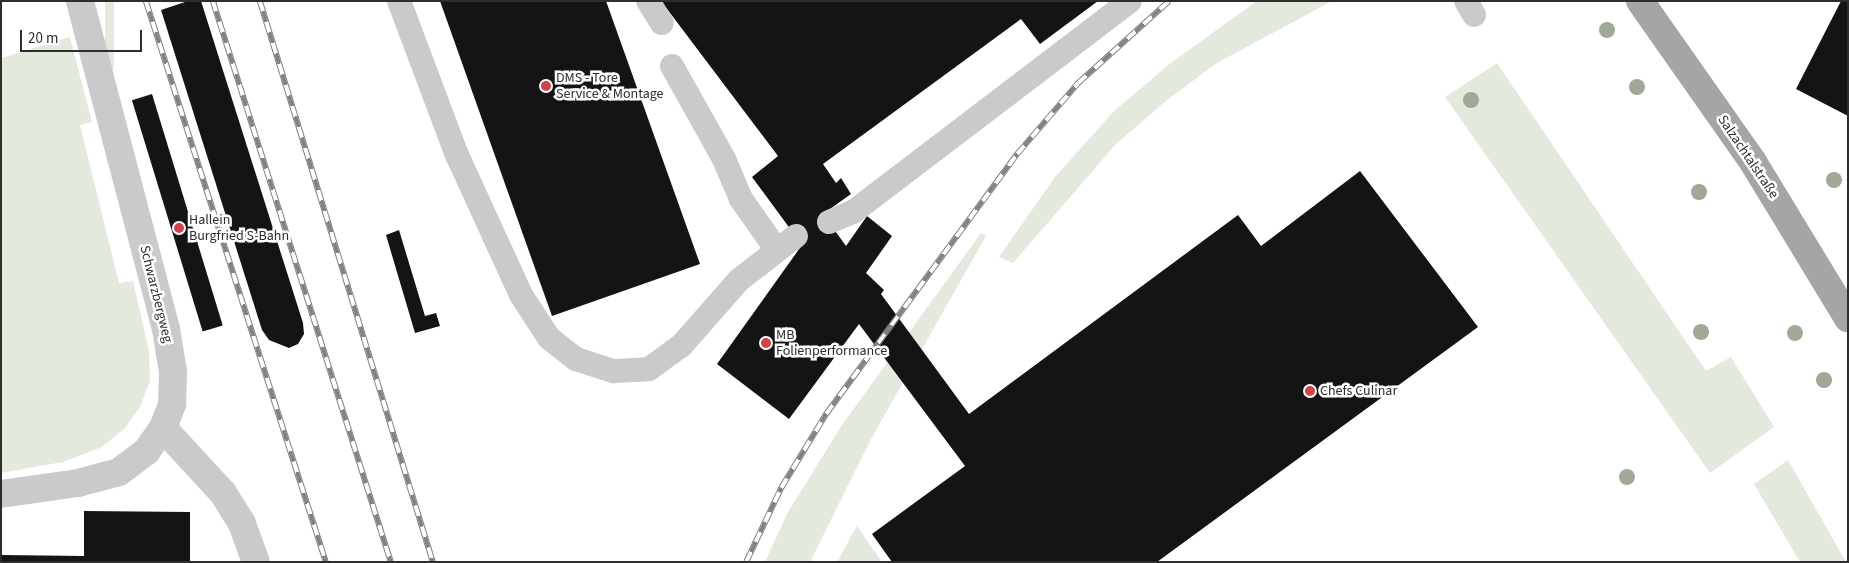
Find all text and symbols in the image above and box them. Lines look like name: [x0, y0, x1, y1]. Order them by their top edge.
scale bar: [22, 20, 145, 52]
text: 20 m: [28, 28, 58, 49]
place label: DMS - Tore Service & Montage: [556, 70, 663, 102]
marker: DMS - Tore Service & Montage: [540, 80, 552, 92]
street label: Salzachtalstraße: [1714, 112, 1782, 202]
place label: Hallein Burgfried S-Bahn: [189, 212, 289, 244]
marker: Hallein Burgfried S-Bahn: [173, 222, 185, 234]
street label: Schwarzbergweg: [136, 244, 176, 344]
place label: MB Folienperformance: [776, 327, 887, 360]
marker: MB Folienperformance: [760, 337, 772, 349]
place label: Chefs Culinar: [1320, 383, 1397, 399]
marker: Chefs Culinar: [1304, 385, 1316, 397]

